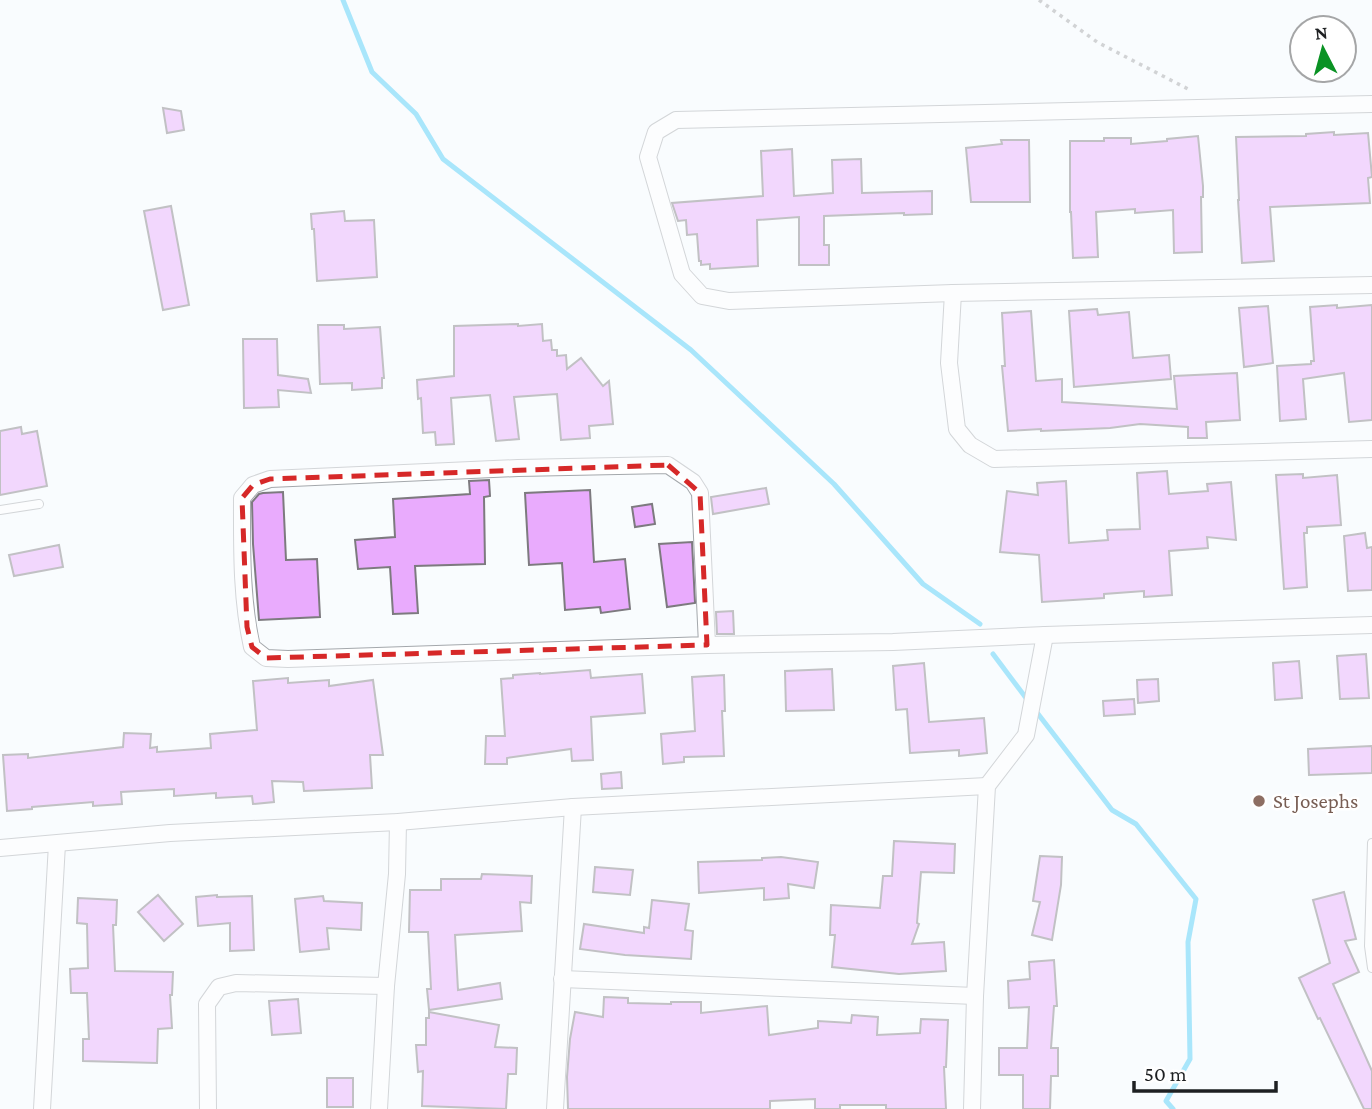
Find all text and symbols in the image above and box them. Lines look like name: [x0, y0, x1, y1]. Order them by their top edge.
north arrow: [1288, 14, 1358, 84]
text: N: [1314, 21, 1329, 44]
place label: St Josephs: [1273, 789, 1358, 813]
marker: St Josephs: [1251, 793, 1267, 809]
scale bar: [1134, 1050, 1276, 1094]
text: 50 m: [1144, 1062, 1187, 1086]

